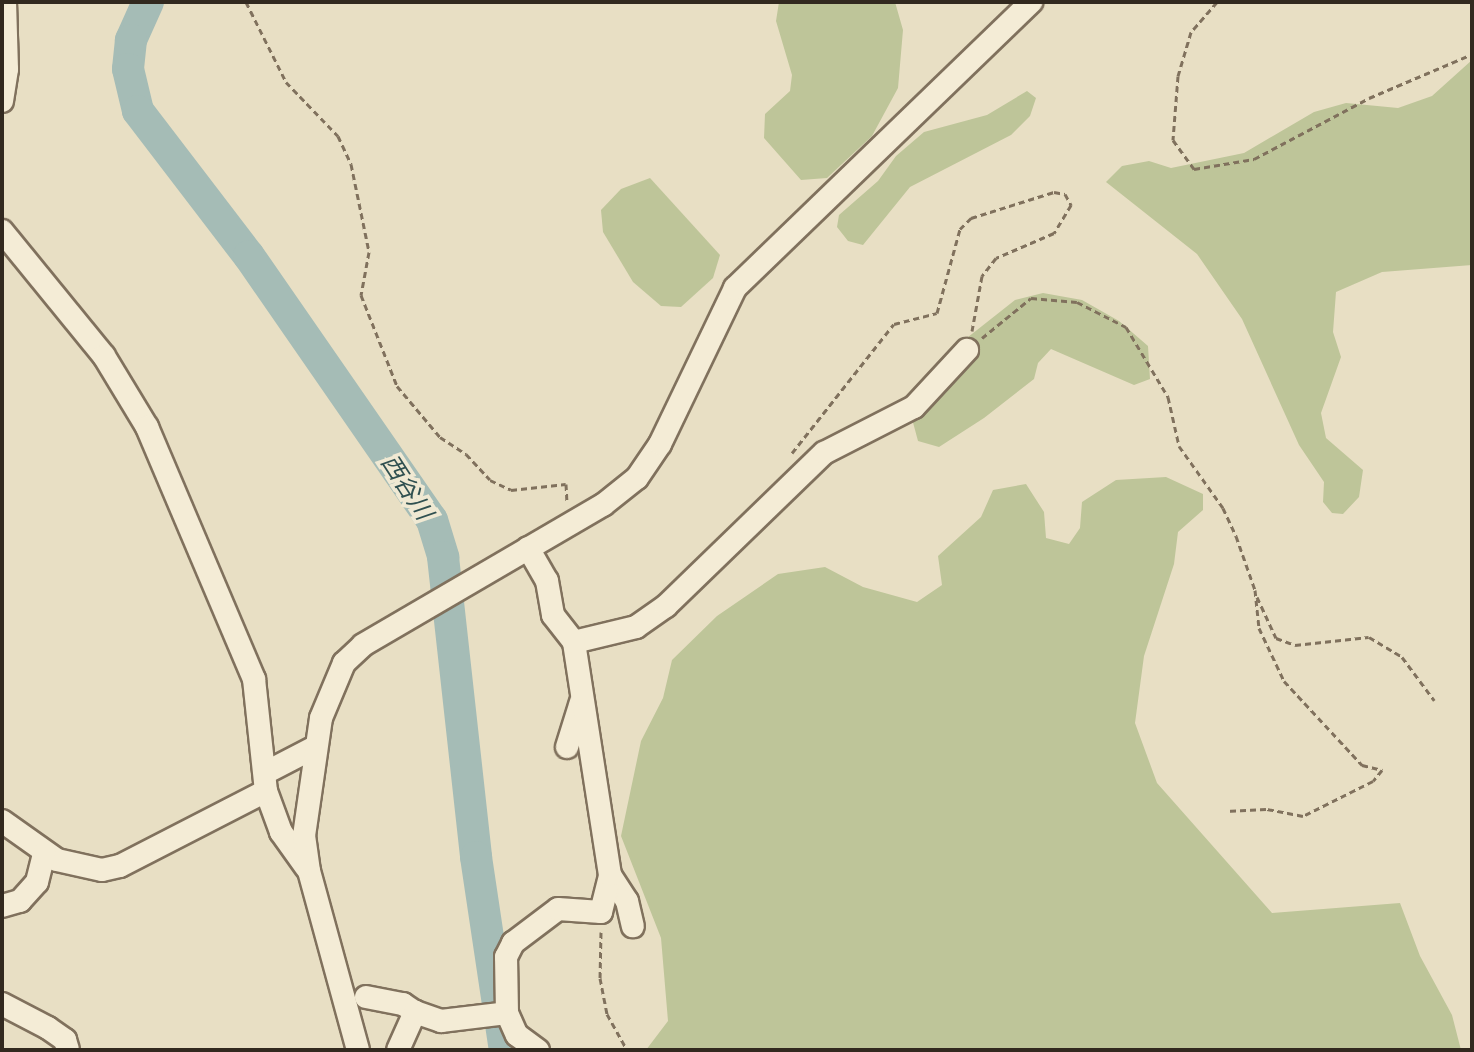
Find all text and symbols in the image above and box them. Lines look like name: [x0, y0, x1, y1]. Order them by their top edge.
water label: 西谷川: [375, 449, 439, 525]

